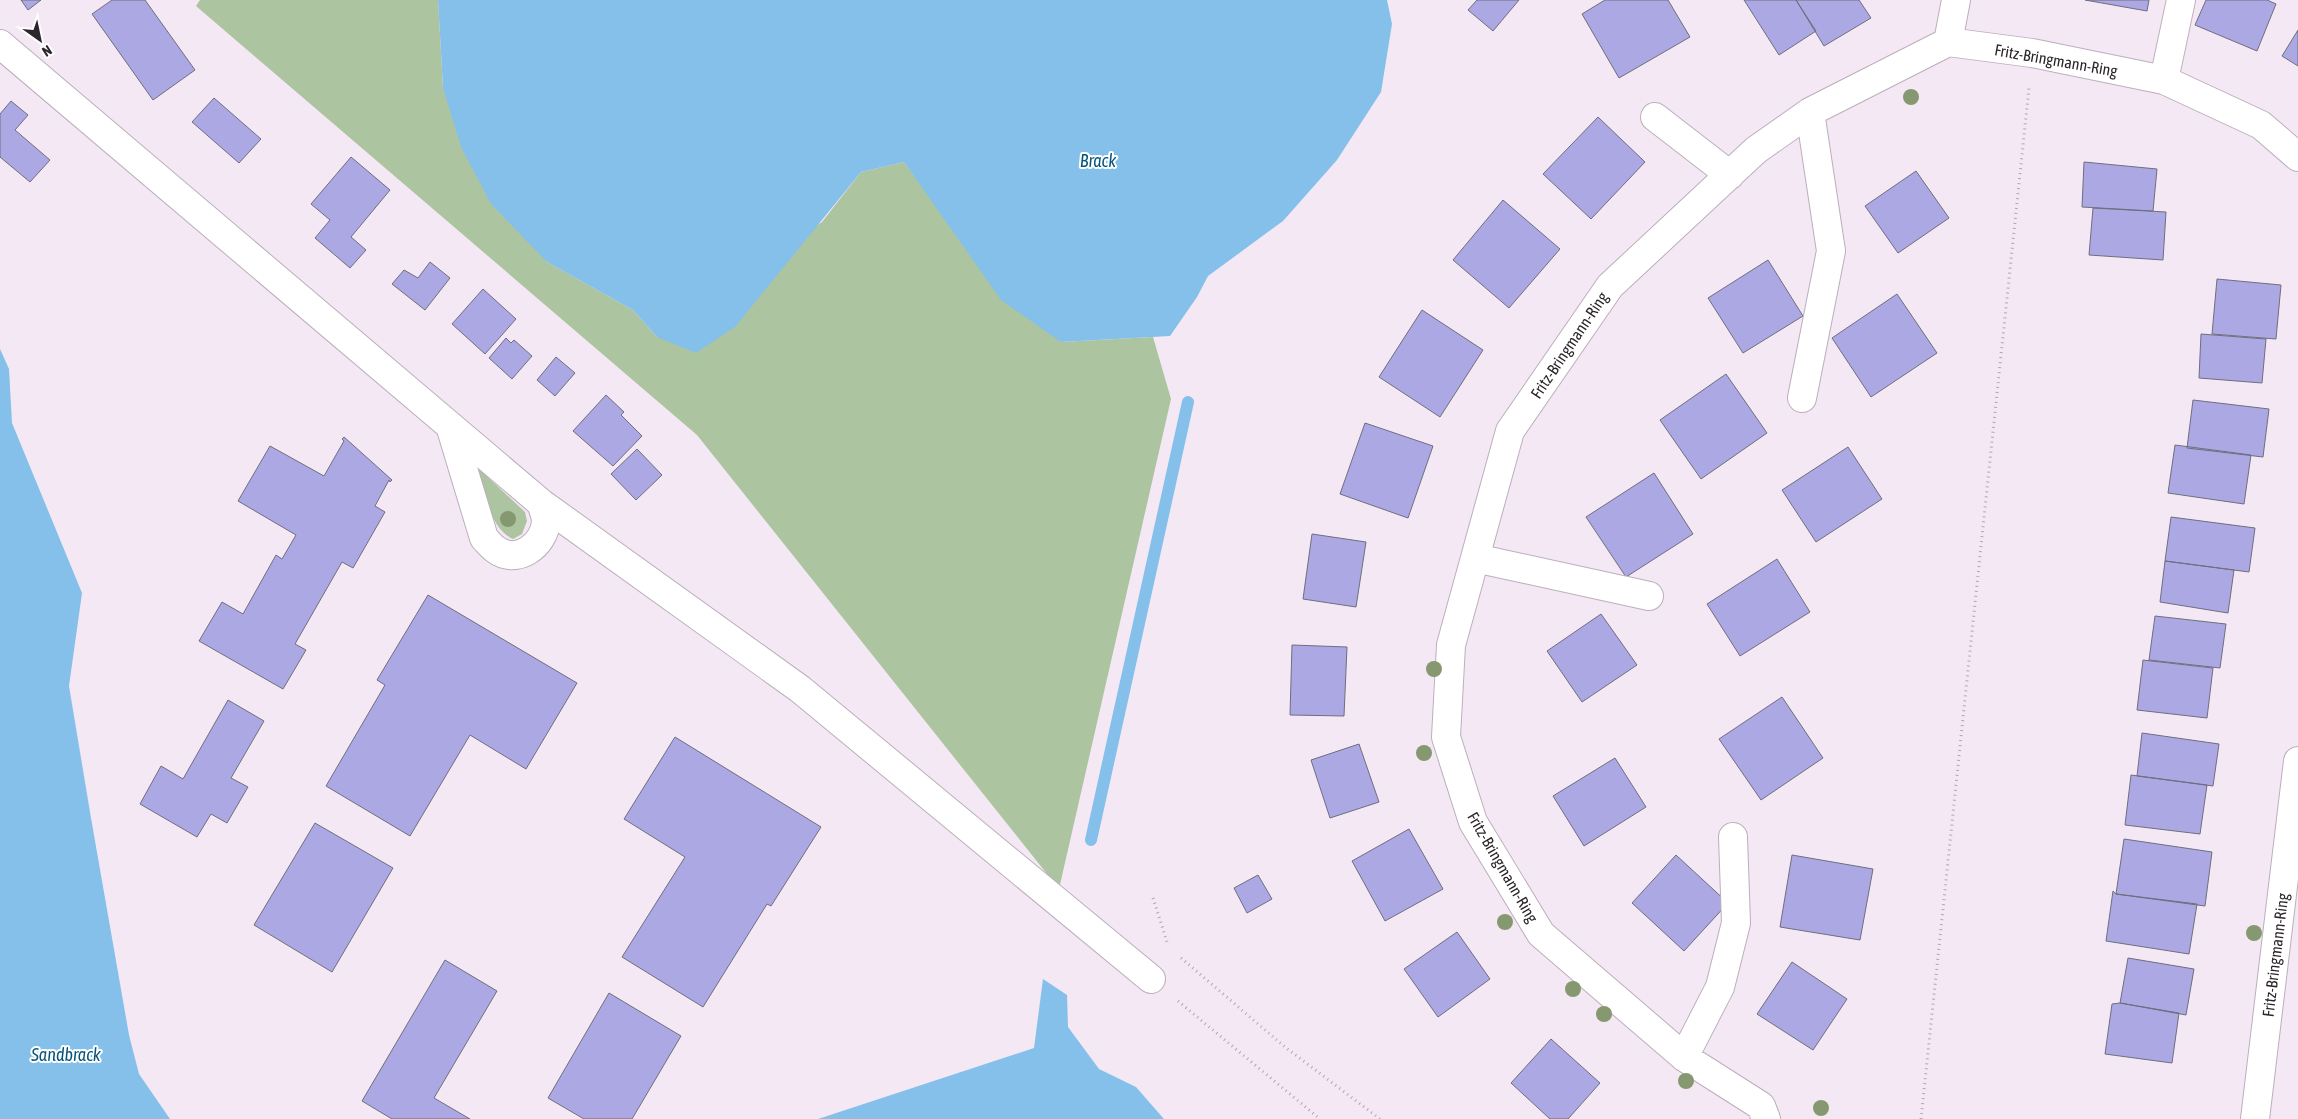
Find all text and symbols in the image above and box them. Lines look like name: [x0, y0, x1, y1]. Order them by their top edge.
north arrow: [15, 15, 65, 65]
street label: Fritz-Bringmann-Ring: [1993, 40, 2119, 81]
text: N: [39, 42, 55, 60]
water label: Brack: [1080, 150, 1117, 171]
street label: Fritz-Bringmann-Ring: [1527, 288, 1612, 402]
street label: Fritz-Bringmann-Ring: [1463, 809, 1542, 926]
street label: Fritz-Bringmann-Ring: [2258, 892, 2293, 1018]
water label: Sandbrack: [30, 1044, 102, 1065]

